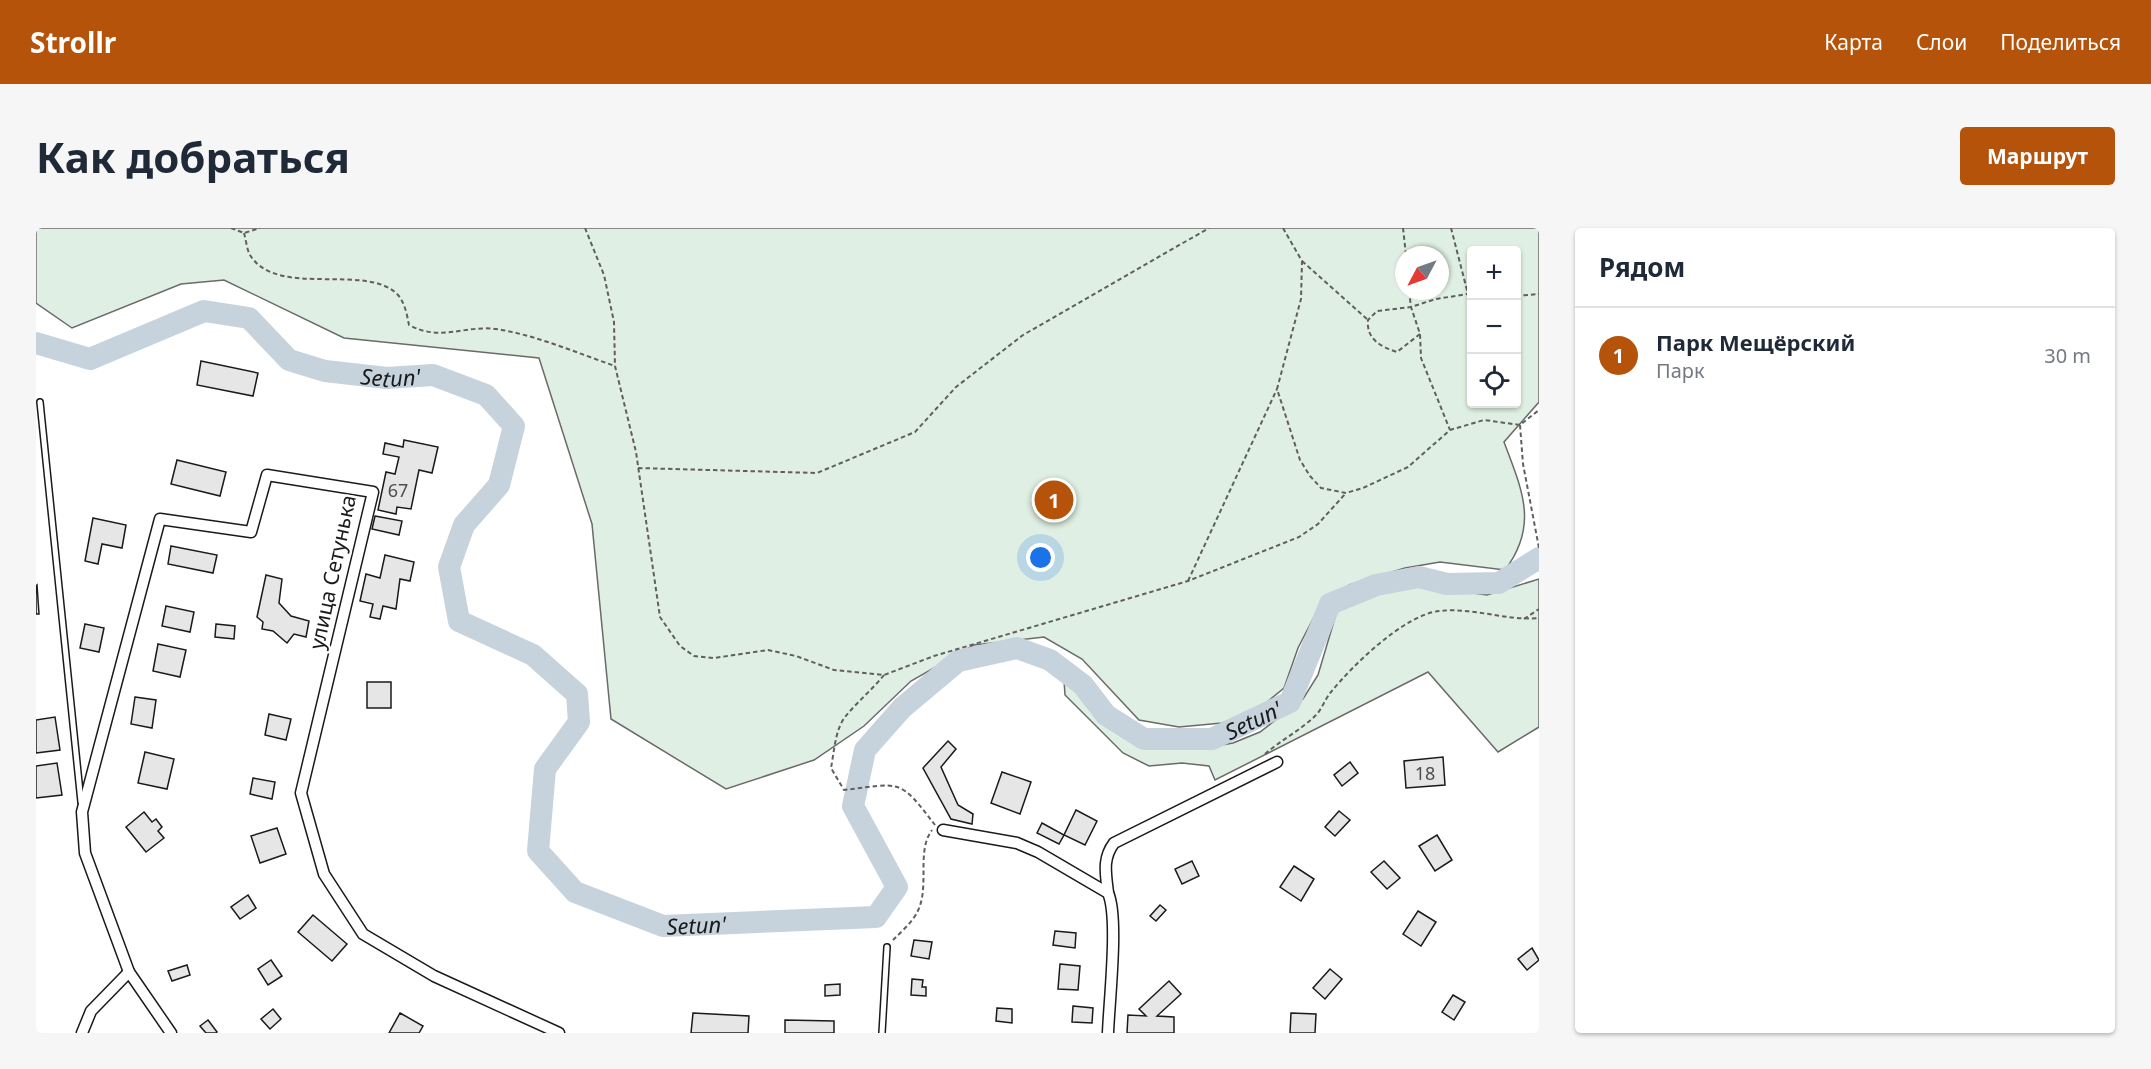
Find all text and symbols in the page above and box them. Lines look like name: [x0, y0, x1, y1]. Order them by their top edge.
text: Strollr: [30, 23, 116, 61]
text: Карта: [1824, 28, 1883, 56]
text: Слои: [1916, 28, 1967, 56]
text: Поделиться: [2000, 28, 2121, 56]
button: Маршрут: [1960, 127, 2115, 185]
text: Как добраться: [36, 128, 350, 185]
north arrow: [1395, 246, 1449, 300]
map controls: [1467, 246, 1521, 408]
button: +: [1467, 246, 1521, 300]
text: Рядом: [1599, 249, 1685, 285]
button: −: [1467, 300, 1521, 354]
text: Парк Мещёрский: [1656, 327, 1855, 357]
text: 1: [1613, 342, 1624, 369]
text: 30 m: [2044, 342, 2091, 369]
button: locate: [1467, 354, 1521, 408]
text: Парк: [1656, 357, 1705, 384]
water label: Setun': [359, 360, 422, 393]
house number: 67: [388, 478, 408, 502]
pin: 1: [1034, 478, 1074, 522]
street label: улица Сетунька: [302, 492, 362, 652]
your location: [1026, 543, 1055, 572]
water label: Setun': [1219, 693, 1287, 746]
house number: 18: [1415, 761, 1435, 785]
water label: Setun': [666, 908, 728, 941]

